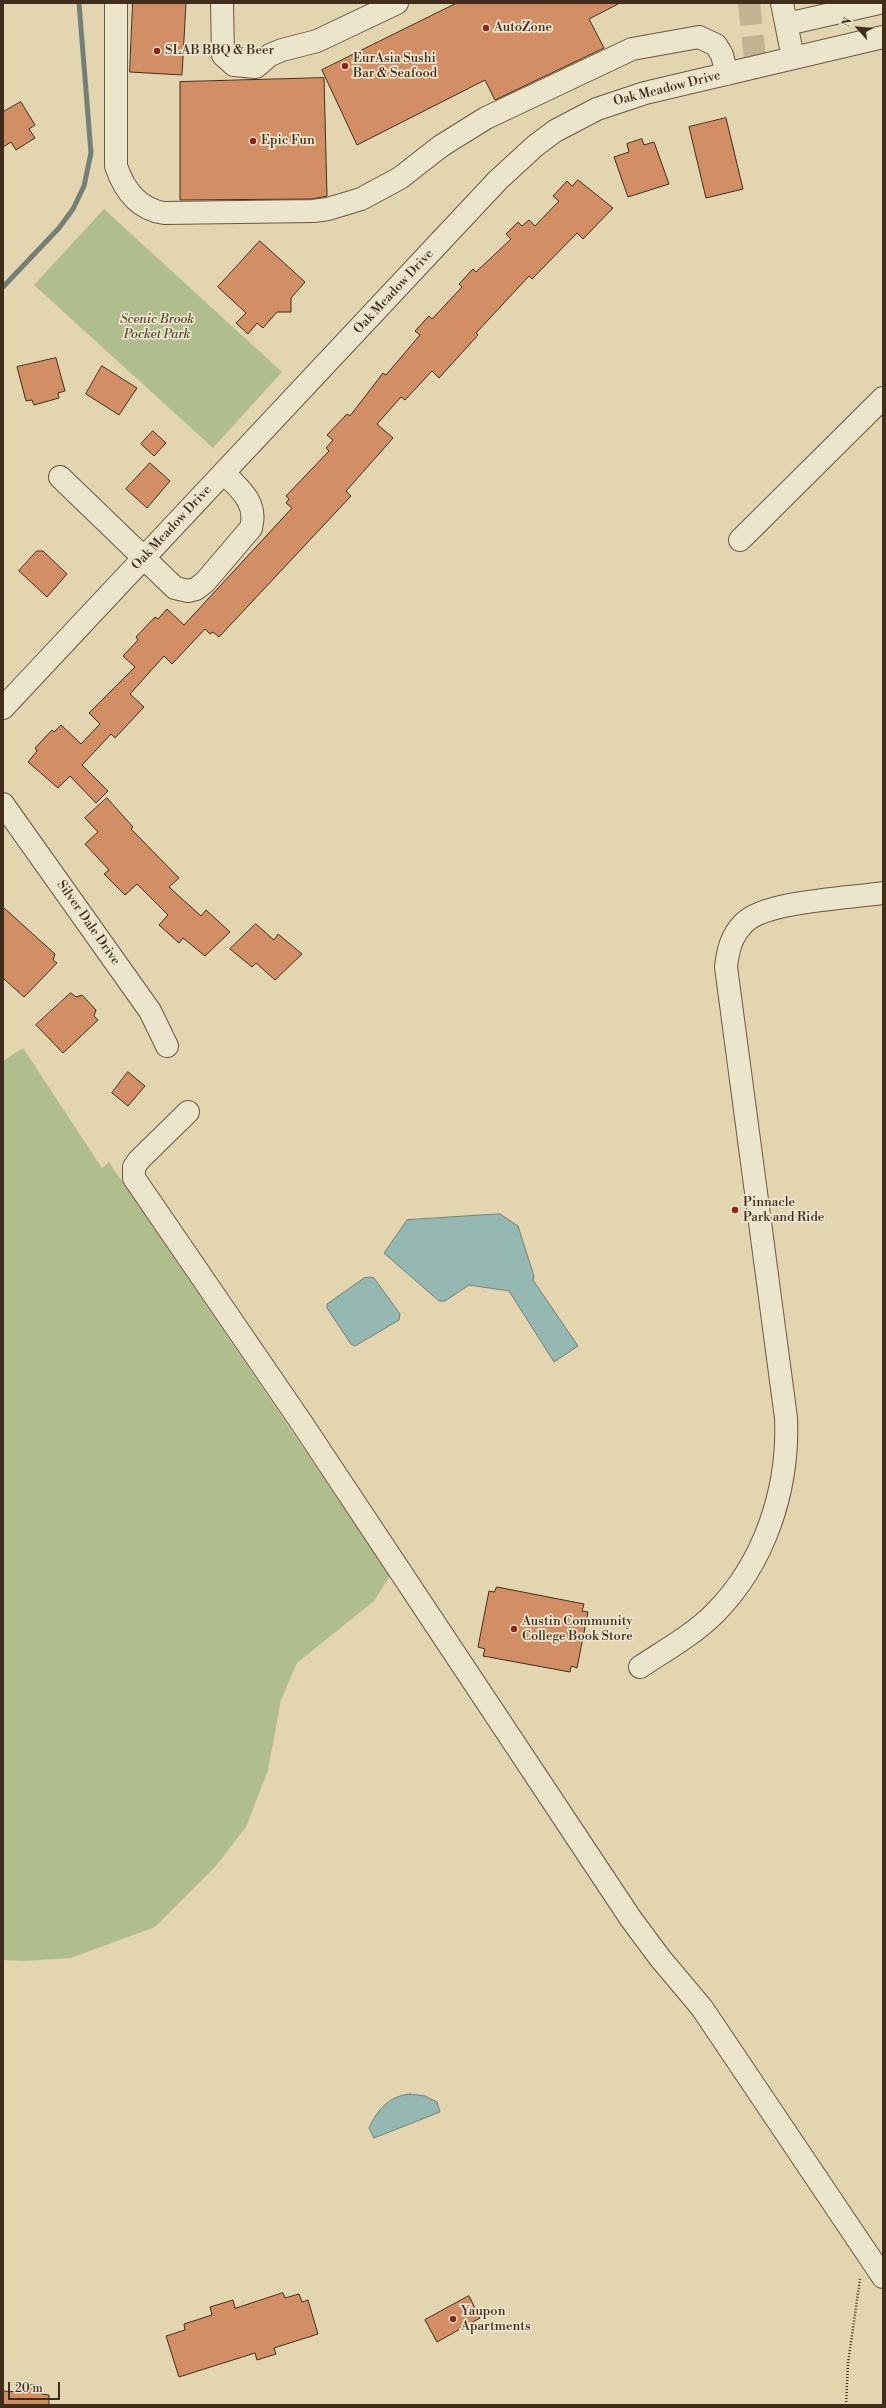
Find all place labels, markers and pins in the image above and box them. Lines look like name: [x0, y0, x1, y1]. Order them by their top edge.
place label: AutoZone: [494, 20, 552, 36]
marker: AutoZone: [481, 23, 491, 33]
place label: SLAB BBQ & Beer: [165, 43, 274, 59]
marker: SLAB BBQ & Beer: [152, 46, 162, 56]
place label: EurAsia Sushi Bar & Seafood: [353, 51, 437, 82]
marker: EurAsia Sushi Bar & Seafood: [340, 61, 350, 71]
place label: Epic Fun: [261, 133, 315, 149]
marker: Epic Fun: [248, 136, 258, 146]
place label: Pinnacle Park and Ride: [743, 1195, 824, 1226]
marker: Pinnacle Park and Ride: [730, 1205, 740, 1215]
place label: Austin Community College Book Store: [522, 1614, 633, 1645]
marker: Austin Community College Book Store: [509, 1624, 519, 1634]
place label: Yaupon Apartments: [461, 2304, 531, 2335]
marker: Yaupon Apartments: [448, 2314, 458, 2324]

